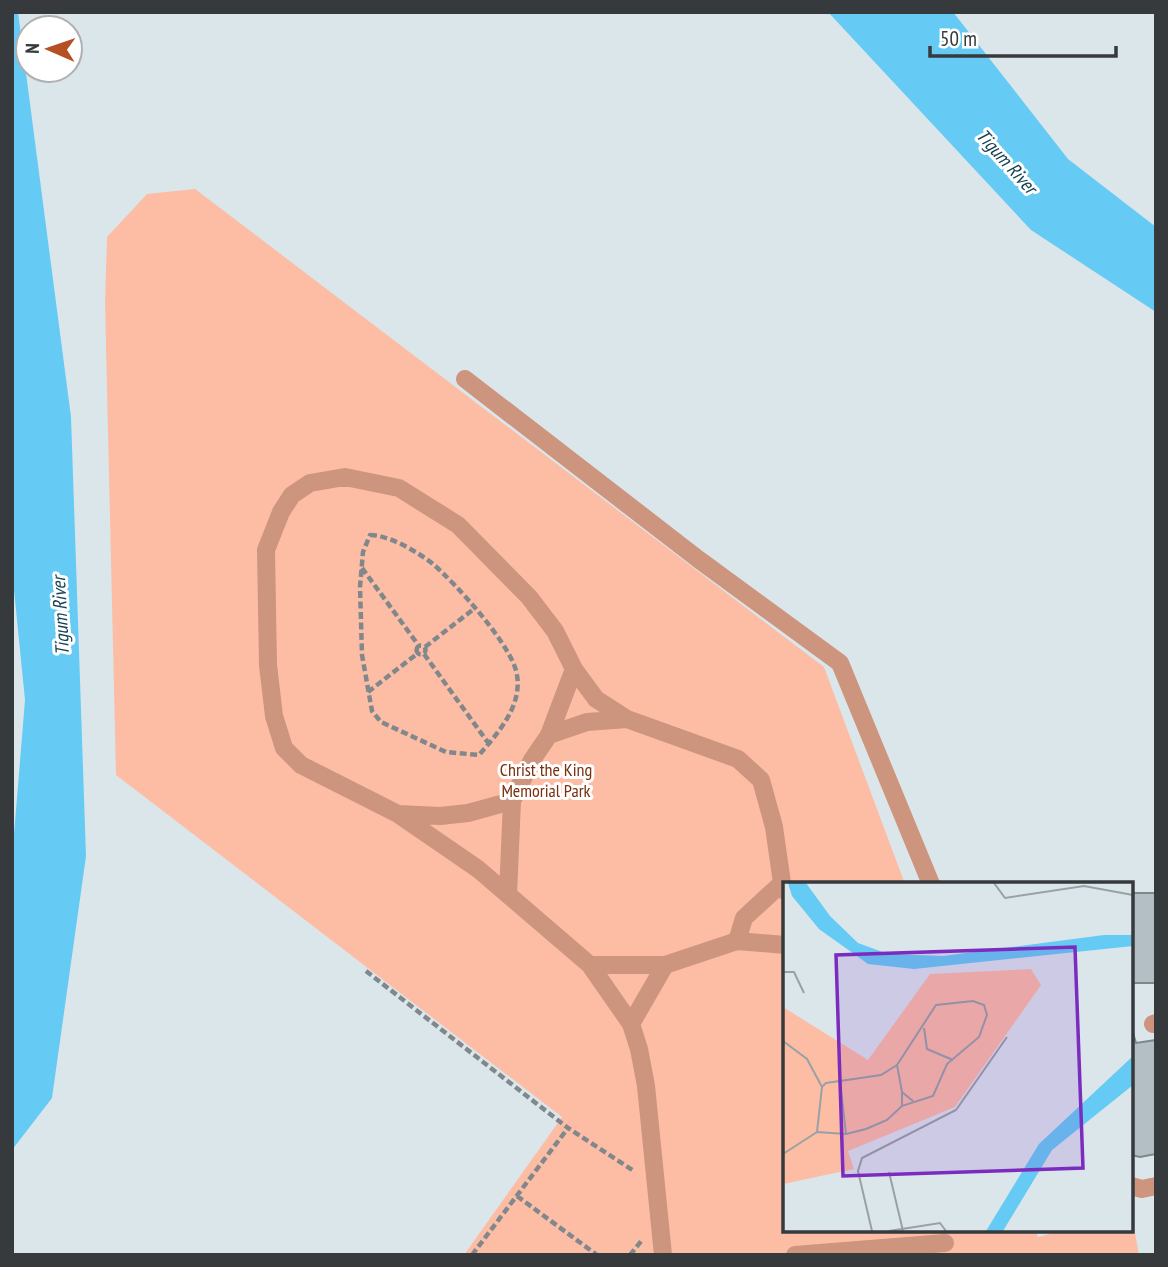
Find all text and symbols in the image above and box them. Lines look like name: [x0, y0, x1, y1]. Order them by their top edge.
north arrow: [14, 14, 84, 84]
scale bar: [930, 14, 1116, 58]
text: 50 m: [940, 25, 977, 52]
text: N: [20, 43, 44, 54]
water label: Tigum River: [972, 124, 1044, 201]
water label: Tigum River: [46, 573, 74, 656]
park label: Christ the King Memorial Park: [500, 758, 592, 802]
inset map: [783, 882, 1133, 1232]

